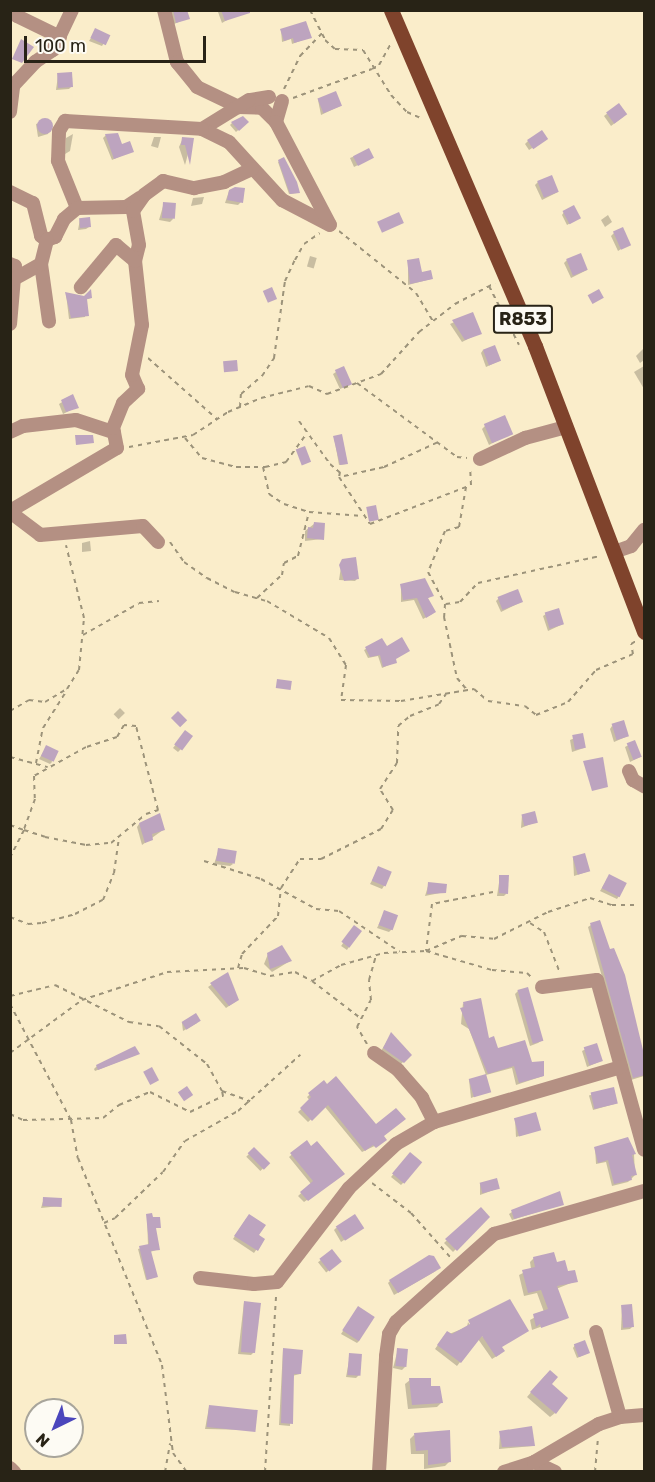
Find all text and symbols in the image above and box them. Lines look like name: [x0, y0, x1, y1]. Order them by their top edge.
scale bar: [27, 24, 208, 62]
text: 100 m: [35, 35, 86, 57]
road number: R853: [492, 304, 554, 334]
north arrow: [24, 1398, 84, 1458]
text: N: [32, 1429, 53, 1451]

